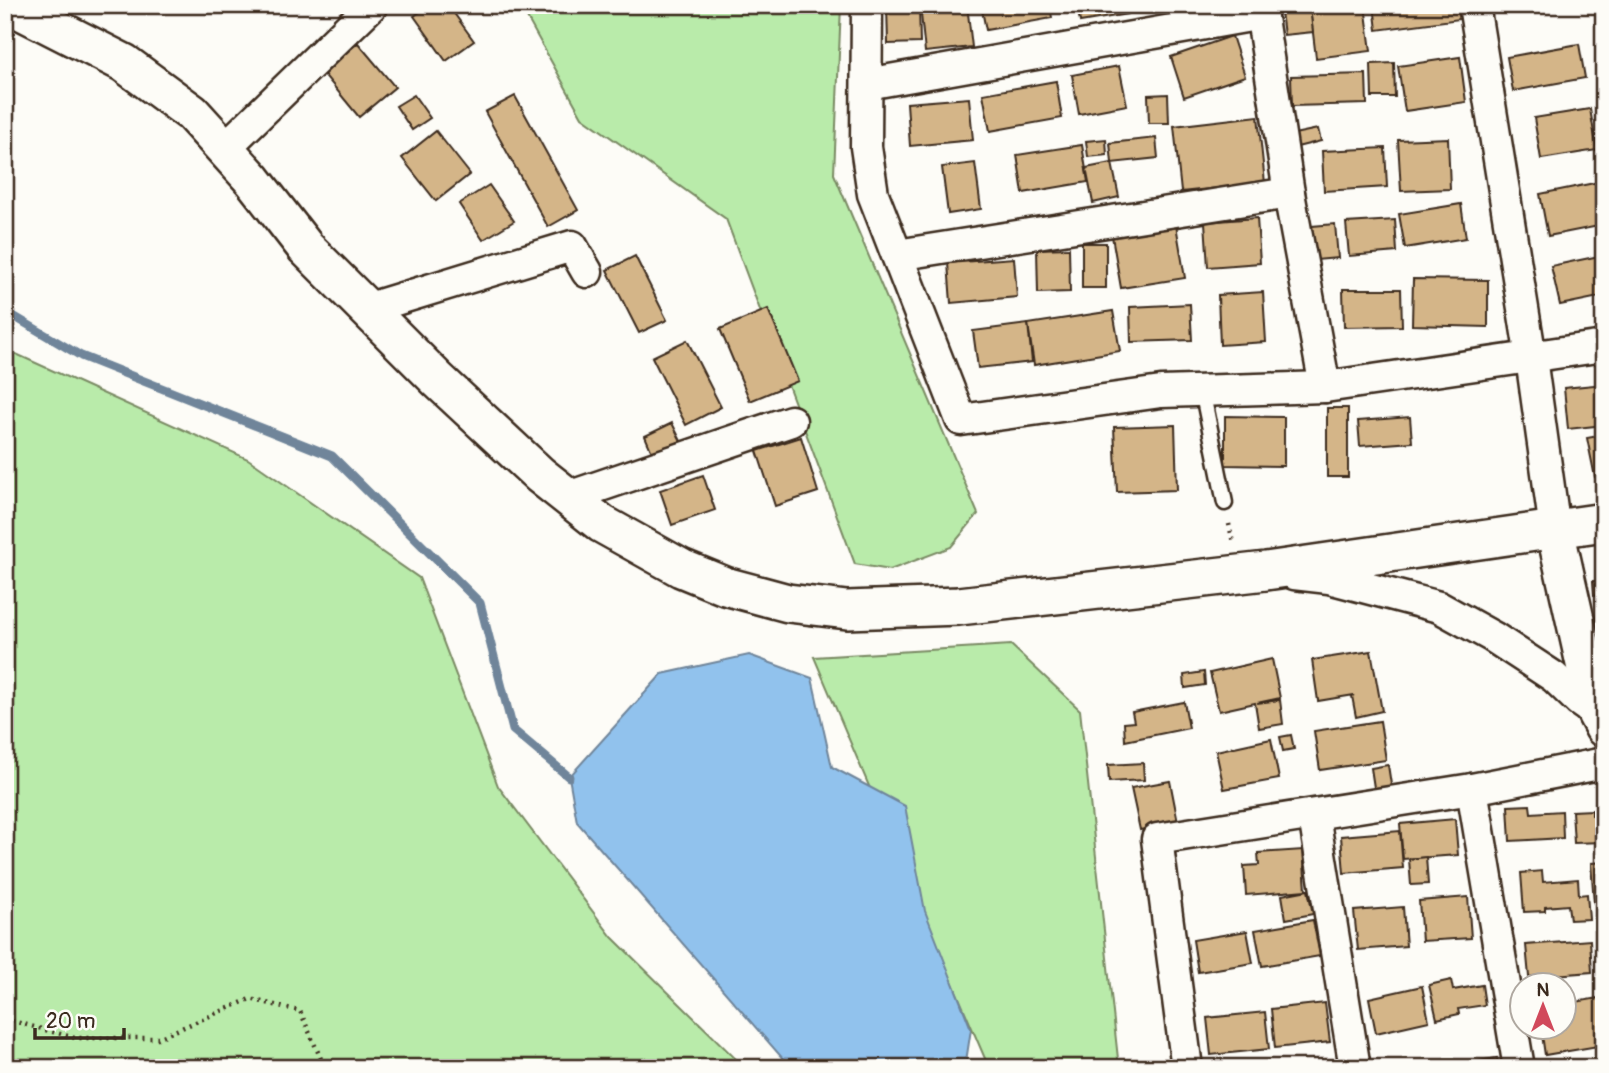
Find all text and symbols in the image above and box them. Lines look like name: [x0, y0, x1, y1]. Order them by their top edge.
north arrow: [1508, 972, 1578, 1042]
text: N: [1537, 978, 1550, 1002]
scale bar: [35, 996, 124, 1040]
text: 20 m: [46, 1008, 95, 1035]

